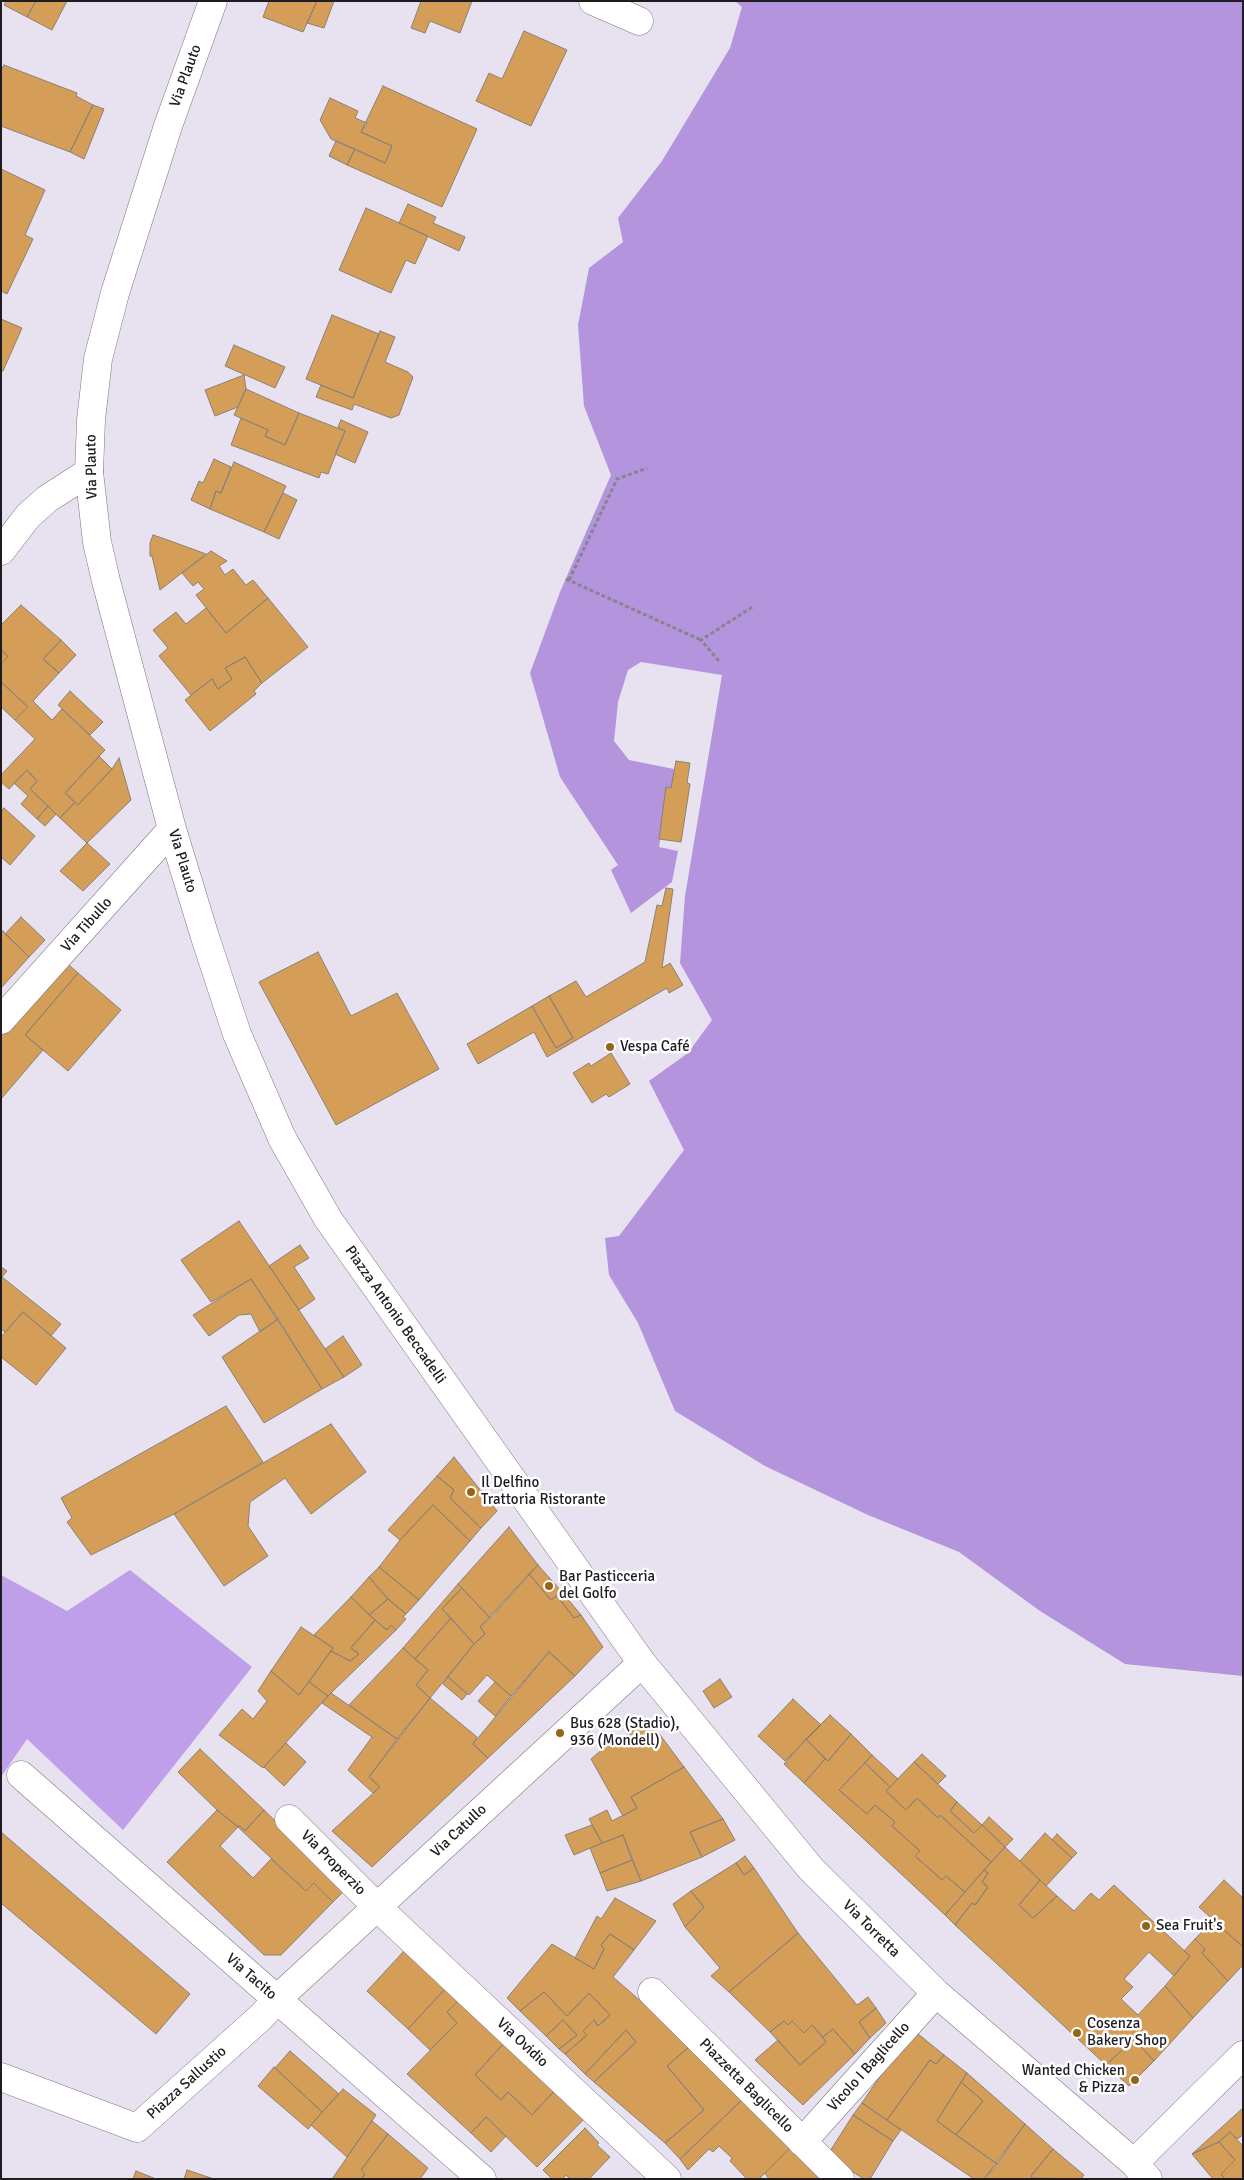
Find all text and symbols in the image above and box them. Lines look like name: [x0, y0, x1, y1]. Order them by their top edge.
street label: Via Plauto: [166, 42, 206, 110]
street label: Via Plauto: [82, 434, 102, 500]
street label: Via Plauto: [164, 827, 200, 895]
street label: Via Tibullo: [58, 894, 116, 956]
place label: Vespa Café: [620, 1038, 690, 1056]
marker: Vespa Café: [604, 1041, 616, 1053]
street label: Piazza Antonio Beccadelli: [340, 1243, 450, 1387]
place label: Il Delfino Trattoria Ristorante: [481, 1474, 606, 1509]
marker: Il Delfino Trattoria Ristorante: [465, 1486, 477, 1498]
place label: Bar Pasticceria del Golfo: [559, 1568, 655, 1603]
marker: Bar Pasticceria del Golfo: [543, 1580, 555, 1592]
place label: Bus 628 (Stadio), 936 (Mondell): [570, 1715, 680, 1750]
marker: Bus 628 (Stadio), 936 (Mondell): [554, 1727, 566, 1739]
street label: Via Catullo: [427, 1801, 491, 1861]
street label: Via Properzio: [297, 1827, 369, 1899]
street label: Via Torretta: [839, 1897, 903, 1961]
place label: Sea Fruit's: [1156, 1917, 1223, 1935]
marker: Sea Fruit's: [1140, 1920, 1152, 1932]
street label: Via Tacito: [222, 1950, 280, 2004]
street label: Via Ovidio: [492, 2015, 552, 2071]
place label: Cosenza Bakery Shop: [1087, 2015, 1167, 2050]
street label: Vicolo I Baglicello: [824, 2019, 914, 2115]
marker: Cosenza Bakery Shop: [1071, 2027, 1083, 2039]
street label: Piazzetta Baglicello: [695, 2035, 797, 2137]
street label: Piazza Sallustio: [143, 2043, 231, 2123]
place label: Wanted Chicken & Pizza: [1022, 2062, 1125, 2097]
marker: Wanted Chicken & Pizza: [1129, 2074, 1141, 2086]

